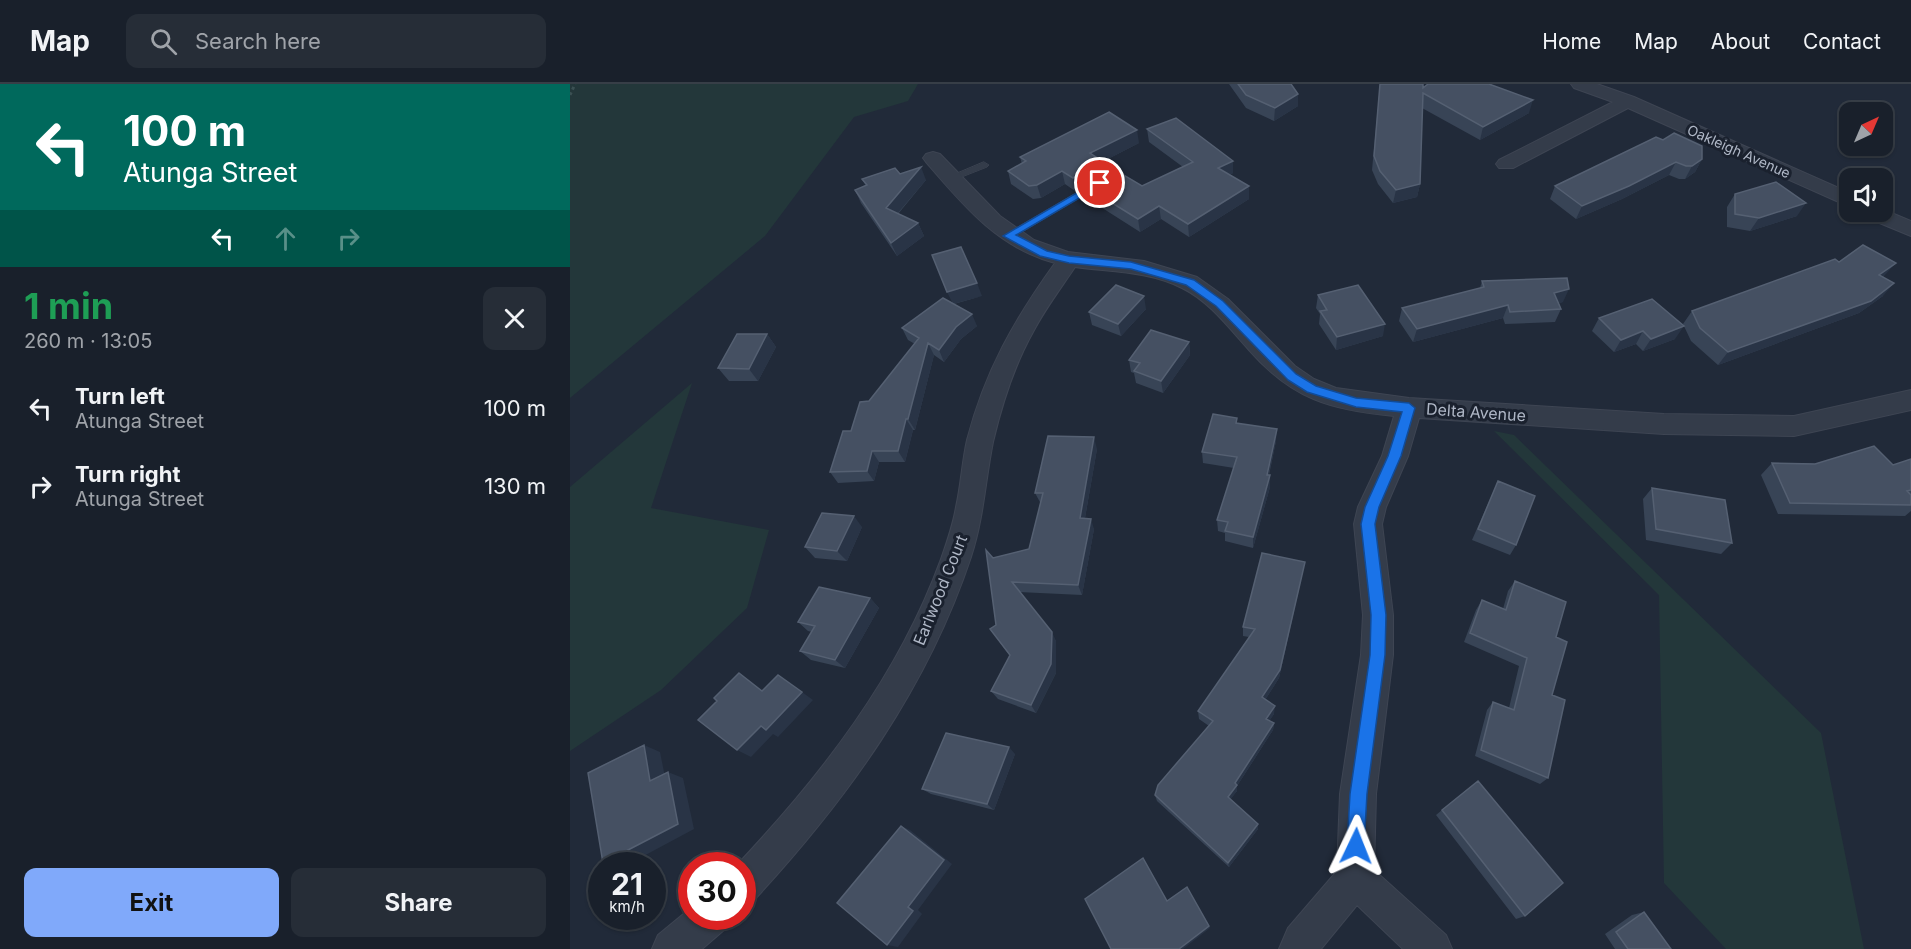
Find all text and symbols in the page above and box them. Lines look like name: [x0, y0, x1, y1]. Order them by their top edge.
search box: [126, 14, 546, 68]
text: Map: [30, 24, 90, 58]
icon: search: [147, 25, 180, 58]
text: Search here: [195, 28, 321, 54]
text: Home: [1542, 29, 1601, 54]
text: Map: [1634, 29, 1678, 54]
text: About: [1711, 29, 1770, 54]
text: Contact: [1803, 29, 1881, 54]
north arrow: [1839, 102, 1893, 156]
map controls: [1839, 102, 1893, 222]
text: 100 m: [123, 105, 246, 156]
icon: left: [24, 108, 102, 186]
street label: Oakleigh Avenue: [1685, 121, 1793, 181]
text: Atunga Street: [123, 156, 297, 189]
pin: [1074, 157, 1125, 208]
icon: arrive: [1083, 166, 1116, 199]
button: sound: [1839, 168, 1893, 222]
icon: left: [206, 222, 239, 255]
icon: ahead: [269, 222, 302, 255]
icon: right: [332, 222, 365, 255]
text: 1 min: [24, 284, 113, 328]
button: close: [483, 287, 546, 350]
text: 260 m · 13:05: [24, 329, 152, 353]
text: Turn left: [75, 383, 165, 409]
icon: left: [24, 392, 57, 425]
text: 100 m: [484, 395, 546, 421]
street label: Delta Avenue: [1425, 399, 1527, 425]
text: Atunga Street: [75, 409, 204, 433]
text: Turn right: [75, 461, 181, 487]
icon: right: [24, 470, 57, 503]
text: 130 m: [484, 473, 546, 499]
text: Atunga Street: [75, 487, 204, 511]
street label: Earlwood Court: [909, 532, 971, 648]
position arrow: [1324, 814, 1388, 878]
speed limit sign: 30: [678, 852, 756, 930]
text: 21: [611, 866, 643, 902]
button: Exit: [24, 868, 279, 937]
button: Share: [291, 868, 546, 937]
text: km/h: [609, 897, 645, 916]

